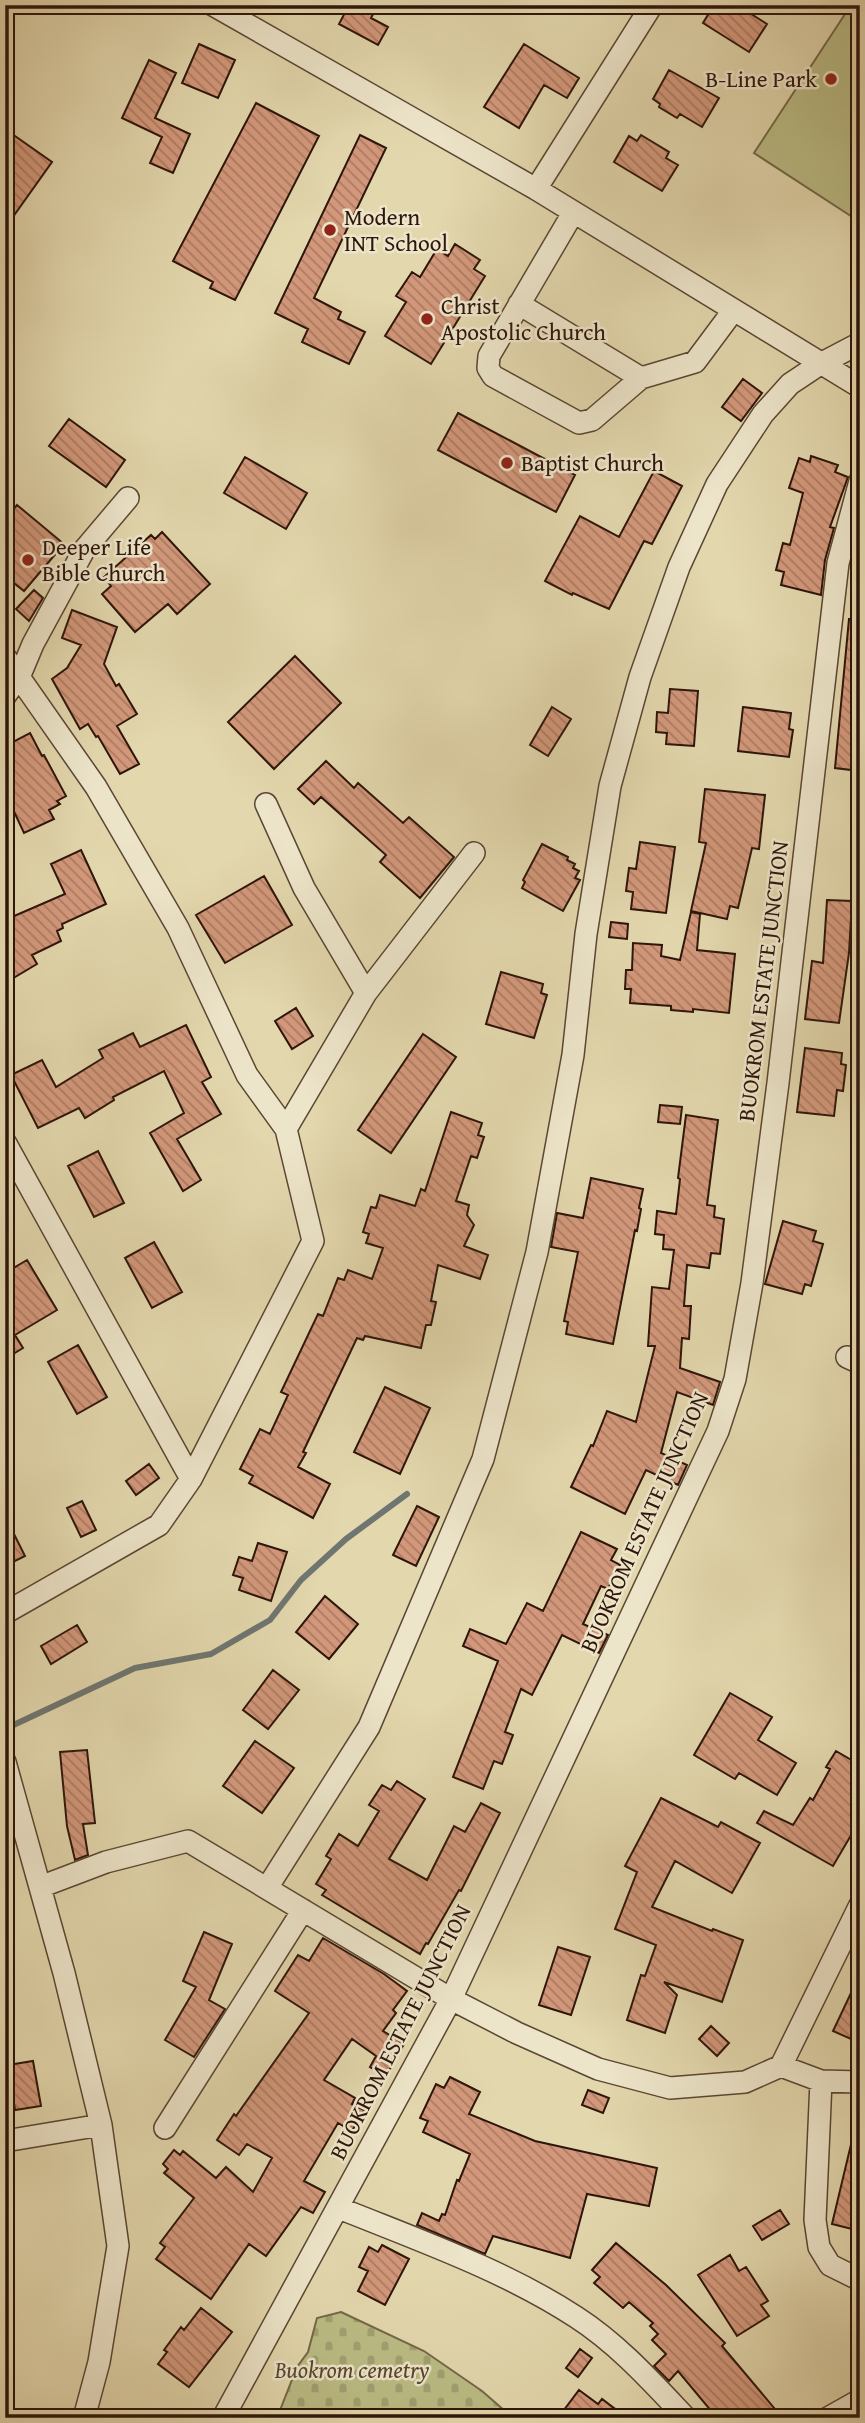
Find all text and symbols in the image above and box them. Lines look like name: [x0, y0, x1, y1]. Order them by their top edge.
place label: B-Line Park: [705, 62, 817, 95]
marker: B-Line Park: [823, 71, 839, 87]
place label: Modern INT School: [344, 200, 448, 259]
marker: Modern INT School: [322, 222, 338, 238]
place label: Christ Apostolic Church: [441, 289, 606, 348]
marker: Christ Apostolic Church: [419, 311, 435, 327]
place label: Baptist Church: [521, 446, 664, 479]
marker: Baptist Church: [499, 455, 515, 471]
place label: Deeper Life Bible Church: [42, 530, 166, 589]
marker: Deeper Life Bible Church: [20, 552, 36, 568]
street label: BUOKROM ESTATE JUNCTION: [729, 839, 796, 1123]
street label: BUOKROM ESTATE JUNCTION: [571, 1386, 716, 1658]
street label: BUOKROM ESTATE JUNCTION: [321, 1898, 478, 2165]
park label: Buokrom cemetry: [274, 2353, 430, 2386]

